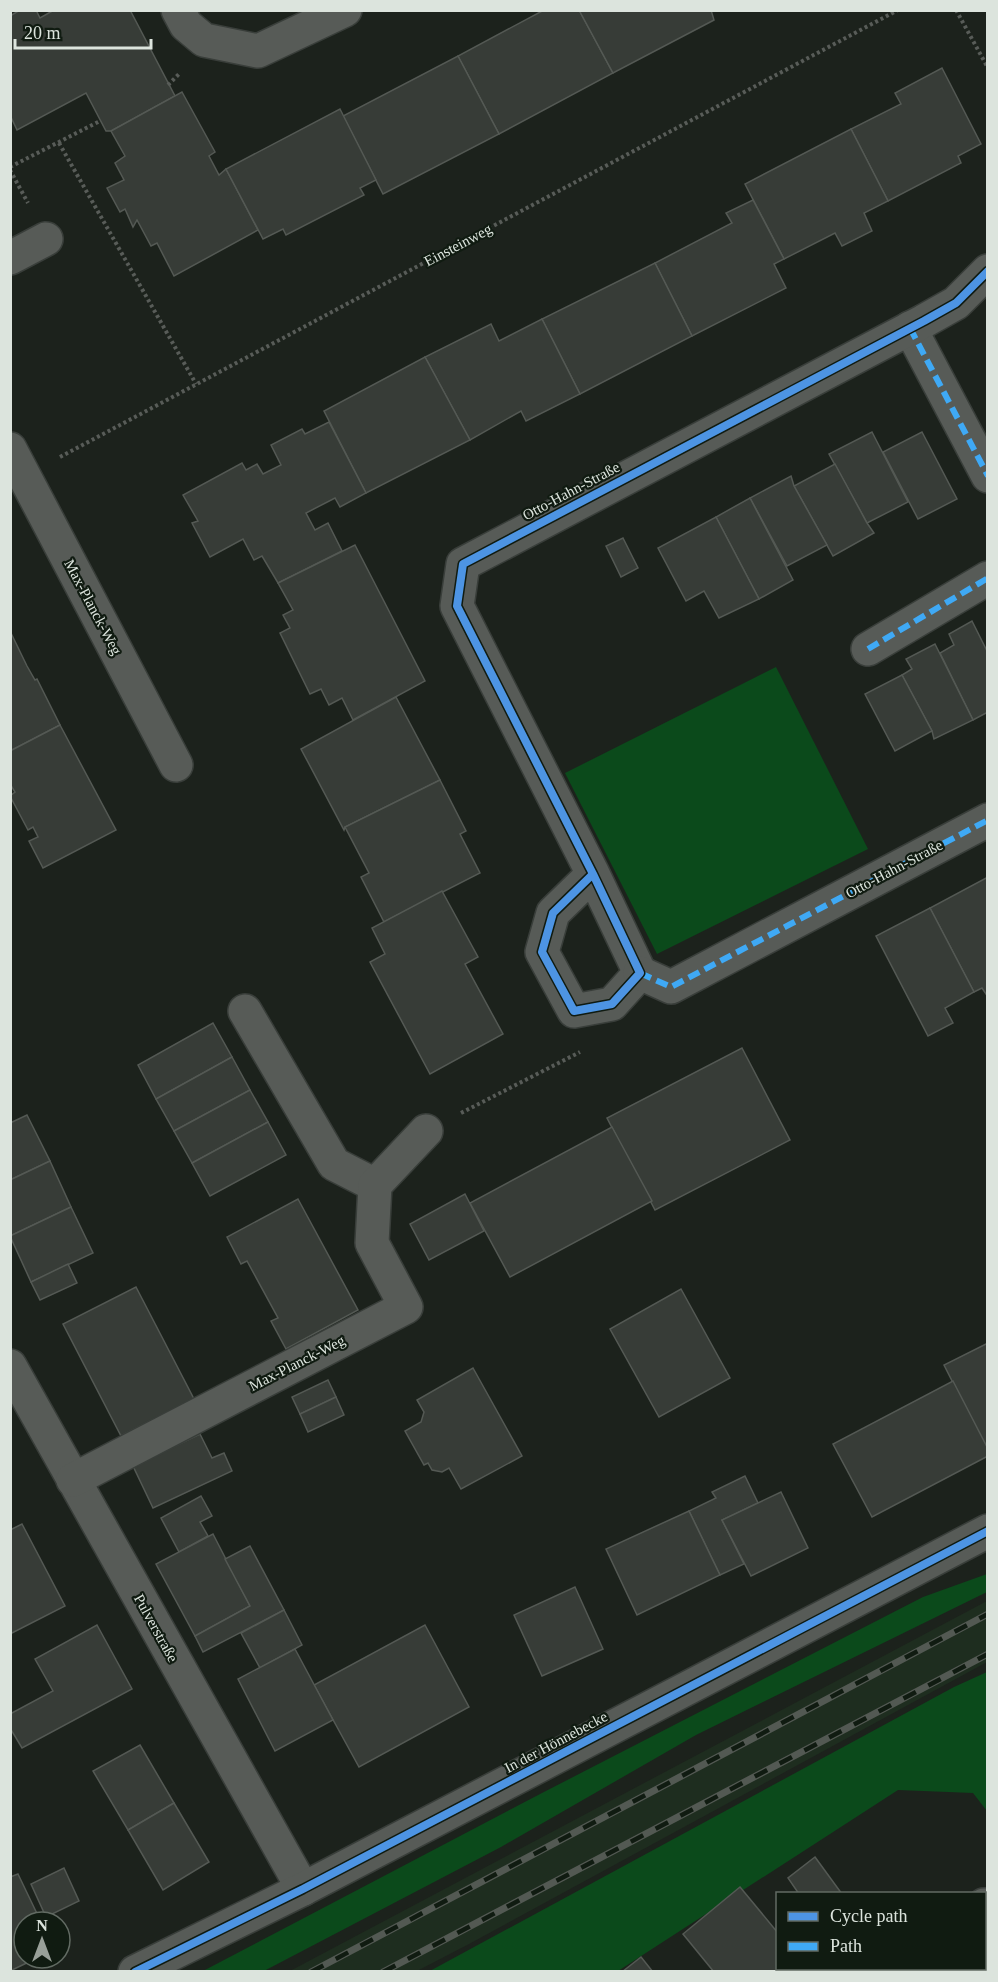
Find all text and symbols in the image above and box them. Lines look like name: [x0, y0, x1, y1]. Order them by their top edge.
scale bar: [15, 12, 152, 50]
text: 20 m: [24, 23, 61, 43]
street label: Einsteinweg: [422, 220, 495, 269]
street label: Otto-Hahn-Straße: [520, 459, 623, 523]
street label: Max-Planck-Weg: [61, 557, 125, 658]
street label: Otto-Hahn-Straße: [843, 837, 946, 901]
street label: Max-Planck-Weg: [246, 1332, 348, 1394]
street label: Pulverstraße: [131, 1591, 181, 1665]
street label: In der Hönnebecke: [502, 1708, 610, 1776]
legend: [776, 1892, 986, 1970]
text: Cycle path: [830, 1906, 907, 1926]
north arrow: [12, 1910, 72, 1970]
text: N: [36, 1917, 48, 1934]
text: Path: [830, 1936, 862, 1956]

